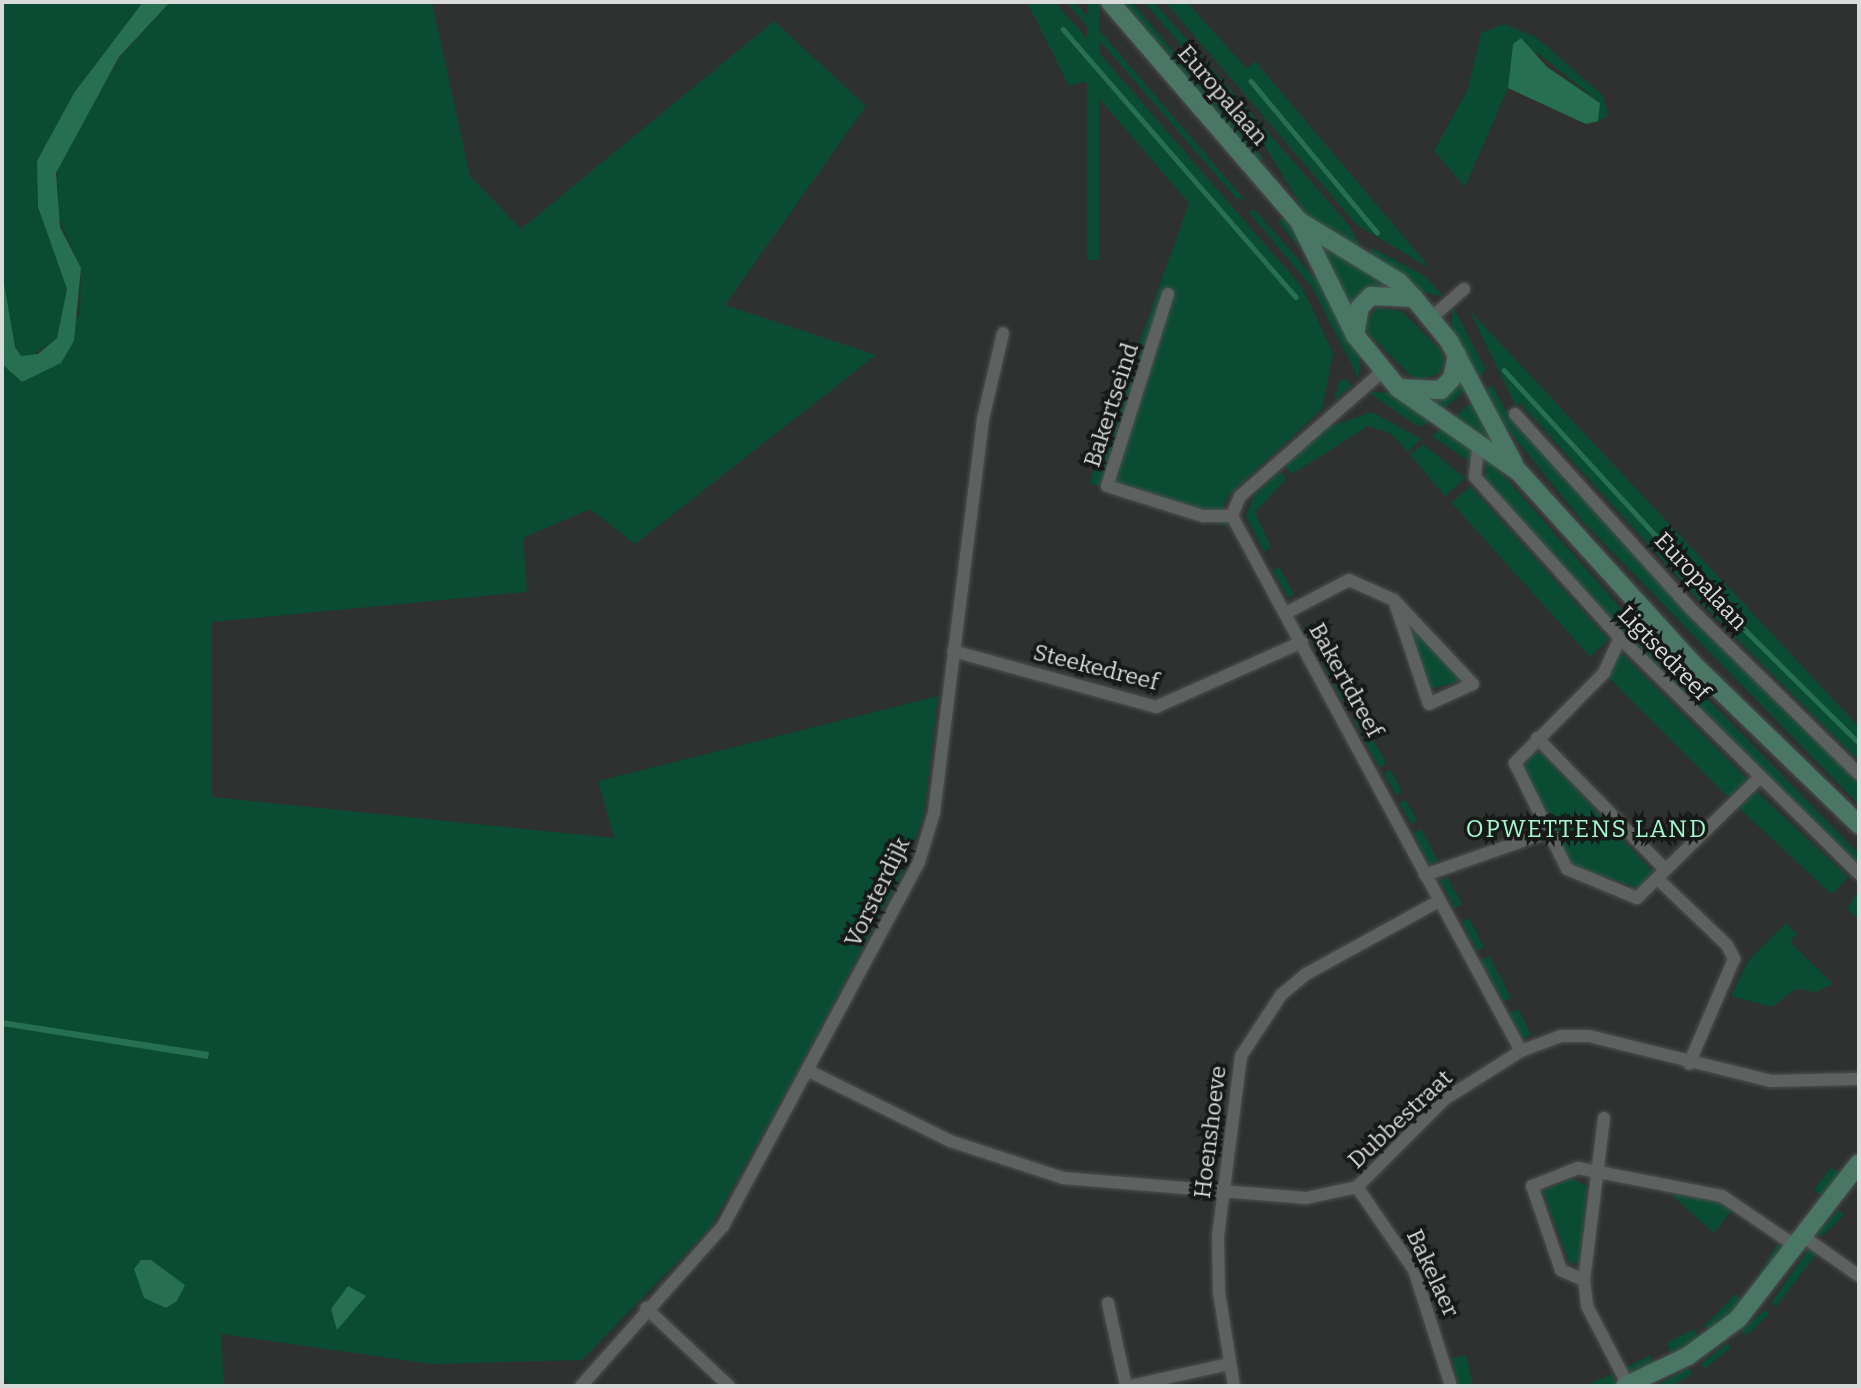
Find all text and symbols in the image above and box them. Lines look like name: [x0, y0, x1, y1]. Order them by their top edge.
street label: Europalaan: [1172, 39, 1274, 151]
street label: Bakertseind: [1078, 340, 1144, 470]
street label: Europalaan: [1649, 526, 1753, 636]
street label: Ligtsedreef: [1612, 600, 1716, 706]
street label: Bakertdreef: [1303, 618, 1389, 742]
street label: Steekedreef: [1031, 638, 1161, 696]
district label: OPWETTENS LAND: [1467, 816, 1707, 844]
street label: Vorsterdijk: [839, 833, 915, 951]
street label: Hoenshoeve: [1188, 1064, 1232, 1200]
street label: Dubbestraat: [1342, 1064, 1458, 1174]
street label: Bakelaer: [1401, 1225, 1465, 1321]

